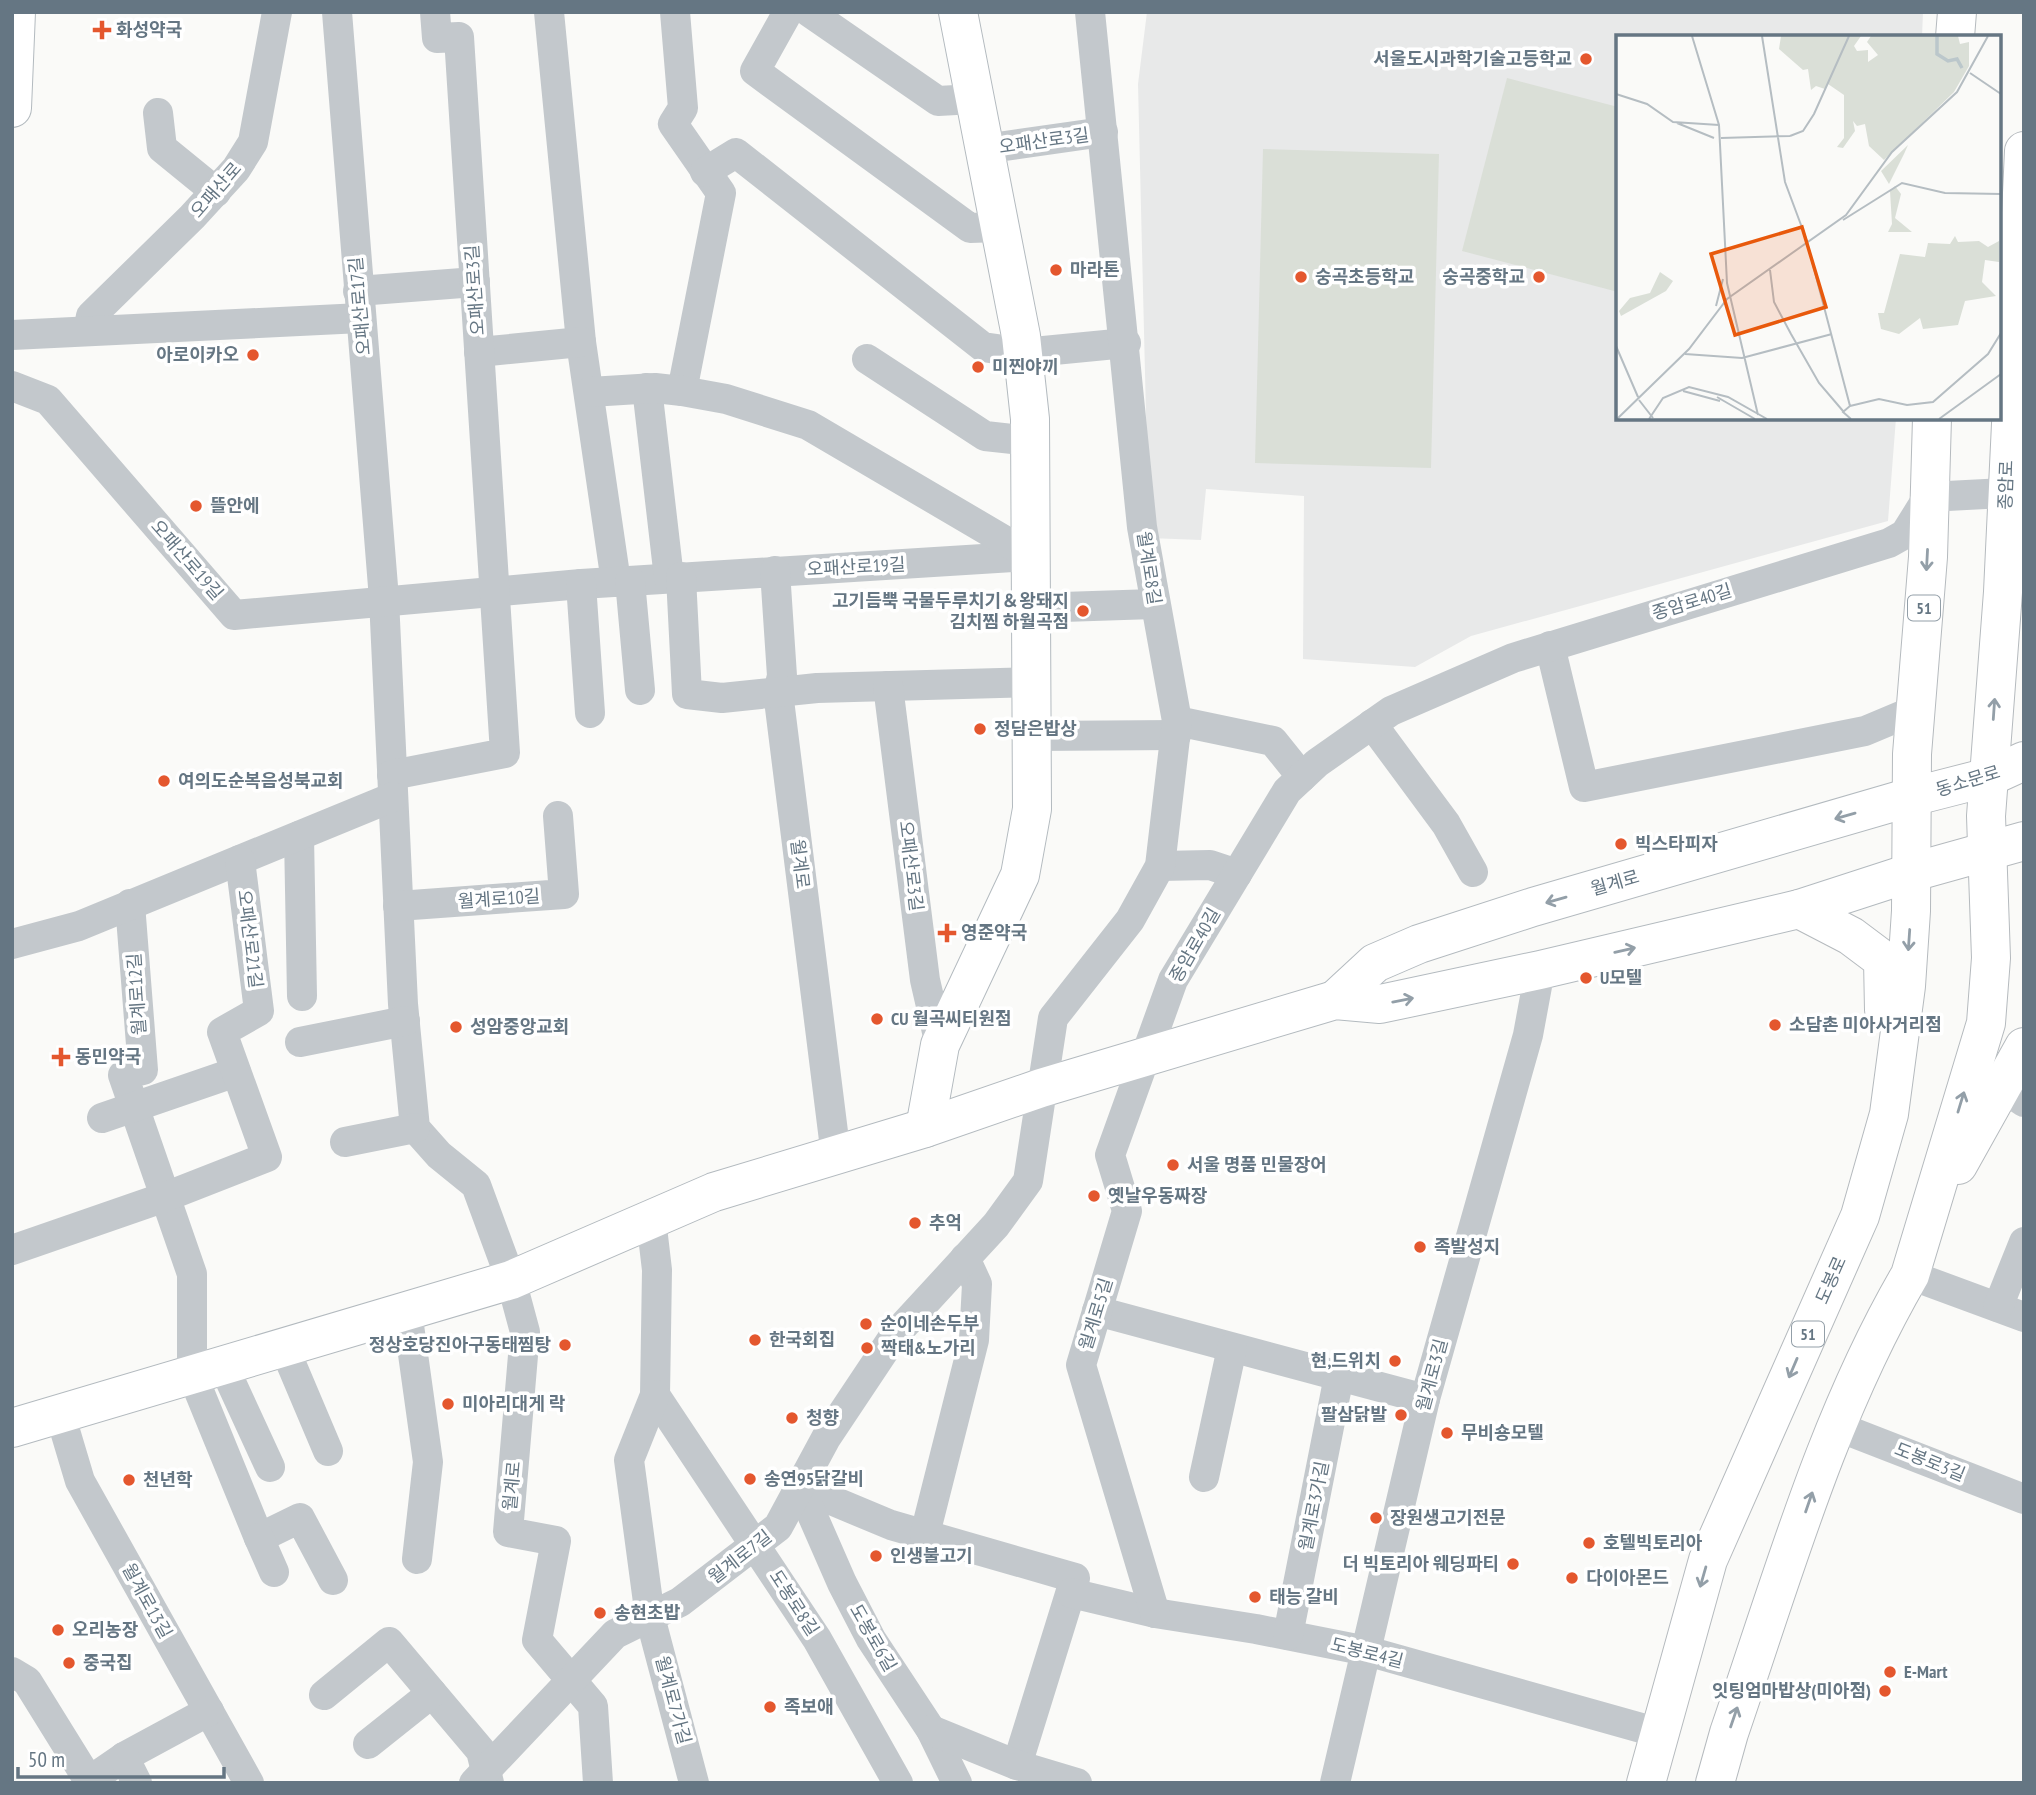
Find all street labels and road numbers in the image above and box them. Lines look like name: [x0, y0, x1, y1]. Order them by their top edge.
street label: 오패산로3길: [997, 123, 1091, 158]
street label: 오패산로: [185, 157, 246, 222]
street label: 오패산로3길: [460, 244, 489, 336]
street label: 오패산로17길: [344, 256, 375, 356]
street label: 종암로: [1993, 460, 2018, 510]
street label: 오패산로19길: [146, 515, 229, 605]
street label: 월계로8길: [1132, 529, 1167, 606]
street label: 오패산로19길: [806, 552, 906, 581]
street label: 종암로40길: [1649, 578, 1735, 625]
road number: 51: [1908, 596, 1940, 621]
street label: 동소문로: [1933, 760, 2003, 801]
street label: 오패산로3길: [895, 819, 928, 912]
street label: 월계로: [786, 838, 815, 890]
street label: 월계로: [1588, 865, 1642, 900]
street label: 월계로10길: [457, 884, 541, 913]
street label: 오패산로21길: [233, 888, 268, 989]
street label: 종암로40길: [1164, 903, 1225, 986]
street label: 월계로12길: [122, 952, 151, 1036]
street label: 도봉로: [1810, 1252, 1851, 1307]
street label: 월계로5길: [1074, 1275, 1117, 1353]
road number: 51: [1792, 1322, 1824, 1346]
street label: 월계로3길: [1411, 1336, 1452, 1414]
street label: 도봉로3길: [1891, 1437, 1969, 1486]
street label: 월계로3가길: [1294, 1459, 1333, 1553]
street label: 월계로: [498, 1460, 525, 1512]
street label: 월계로7길: [703, 1525, 776, 1589]
street label: 월계로13길: [117, 1559, 177, 1642]
street label: 도봉로8길: [765, 1565, 824, 1640]
street label: 도봉로6길: [845, 1600, 902, 1676]
street label: 도봉로4길: [1328, 1632, 1406, 1673]
street label: 월계로7가길: [651, 1653, 696, 1747]

